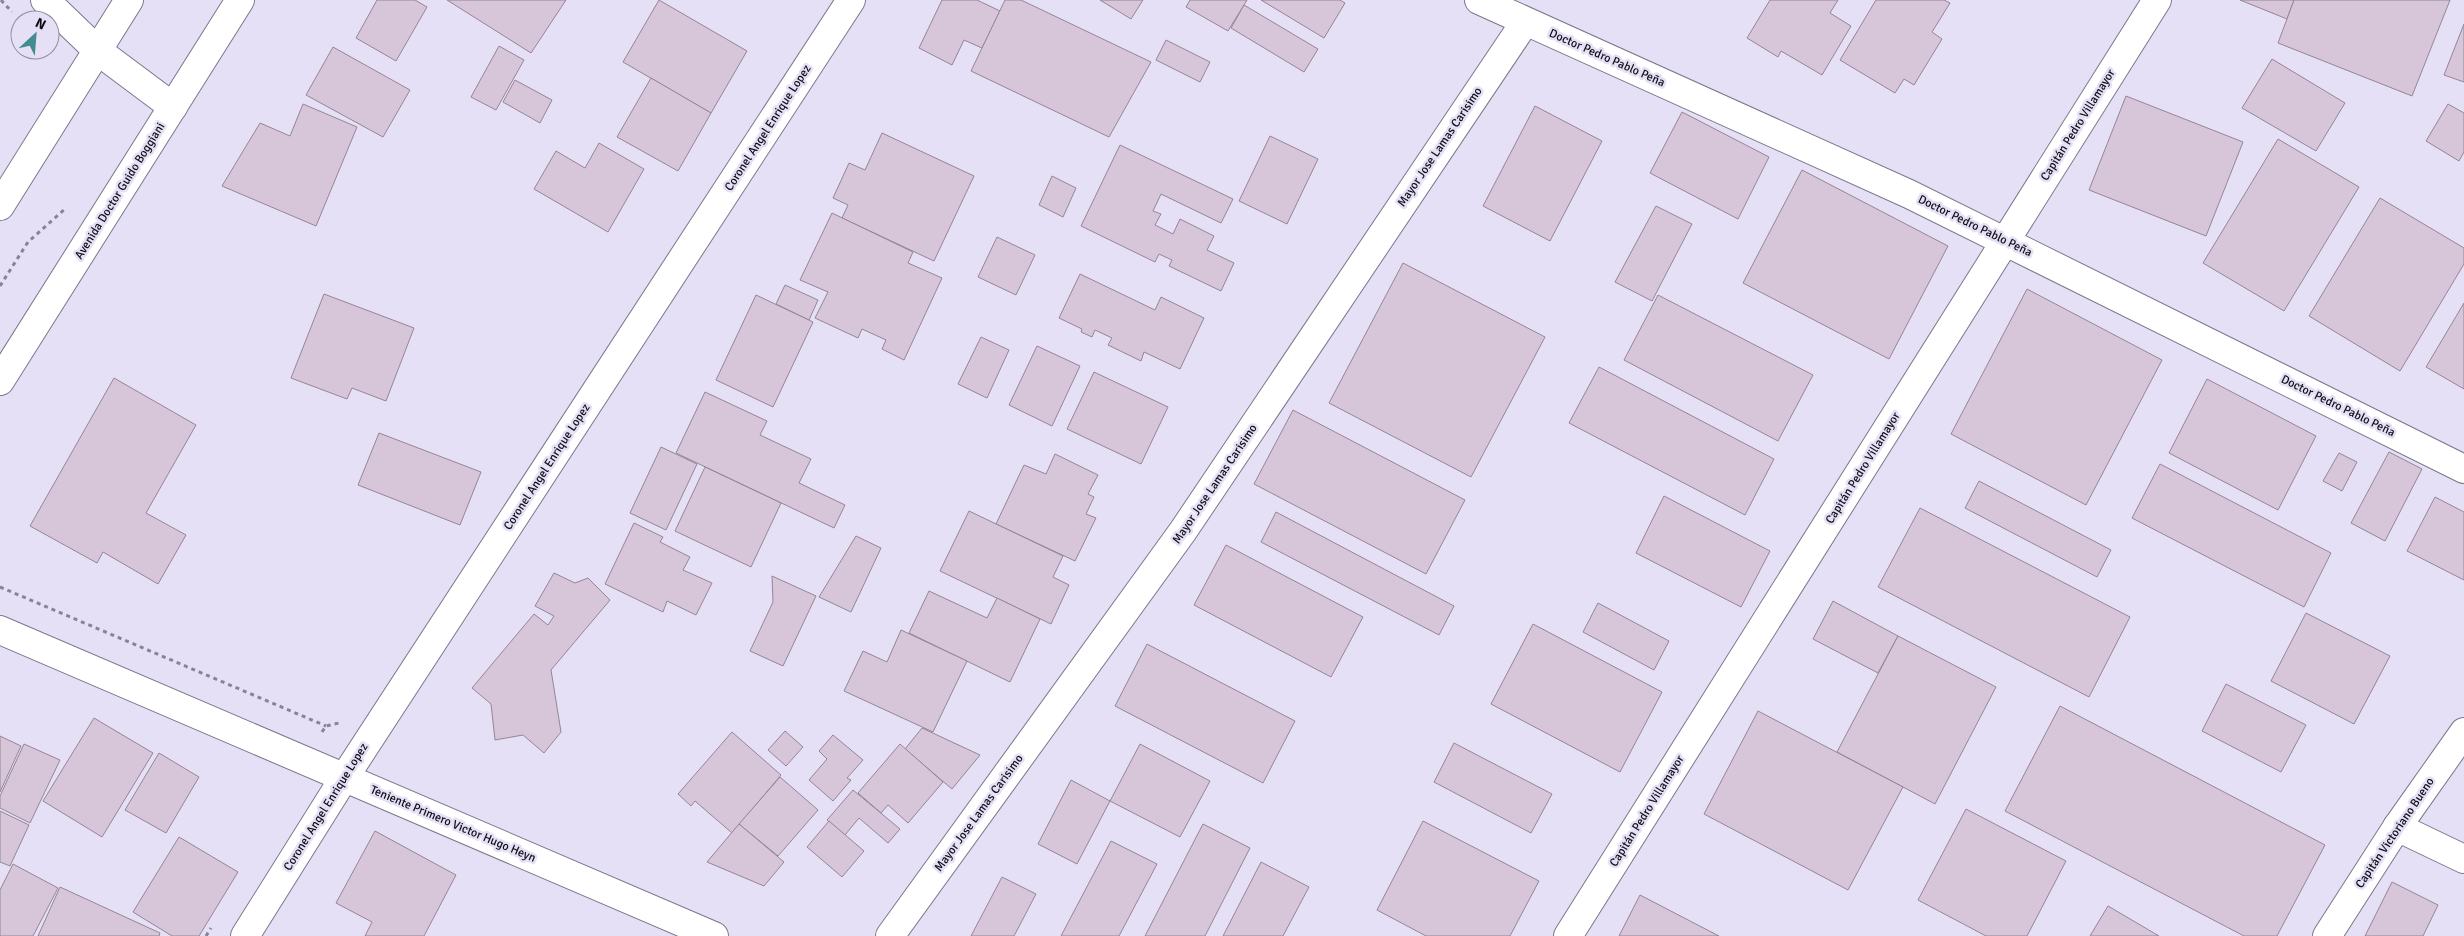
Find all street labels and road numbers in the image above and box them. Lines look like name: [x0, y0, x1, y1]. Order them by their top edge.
street label: Doctor Pedro Pablo Peña: [1547, 26, 1667, 90]
street label: Coronel Angel Enrique Lopez: [722, 62, 814, 194]
street label: Capitán Pedro Villamayor: [2037, 66, 2119, 184]
street label: Mayor Jose Lamas Carisimo: [1394, 84, 1486, 210]
street label: Avenida Doctor Guido Boggiani: [72, 120, 168, 262]
street label: Doctor Pedro Pablo Peña: [1915, 192, 2035, 260]
street label: Doctor Pedro Pablo Peña: [2278, 372, 2398, 440]
street label: Coronel Angel Enrique Lopez: [501, 401, 593, 533]
street label: Capitán Pedro Villamayor: [1822, 409, 1904, 527]
street label: Mayor Jose Lamas Carisimo: [1169, 421, 1261, 547]
street label: Coronel Angel Enrique Lopez: [281, 740, 371, 874]
street label: Mayor Jose Lamas Carisimo: [931, 752, 1027, 874]
street label: Capitán Pedro Villamayor: [1606, 752, 1688, 870]
street label: Capitán Victoriano Bueno: [2352, 775, 2438, 891]
street label: Teniente Primero Victor Hugo Heyn: [368, 782, 538, 866]

